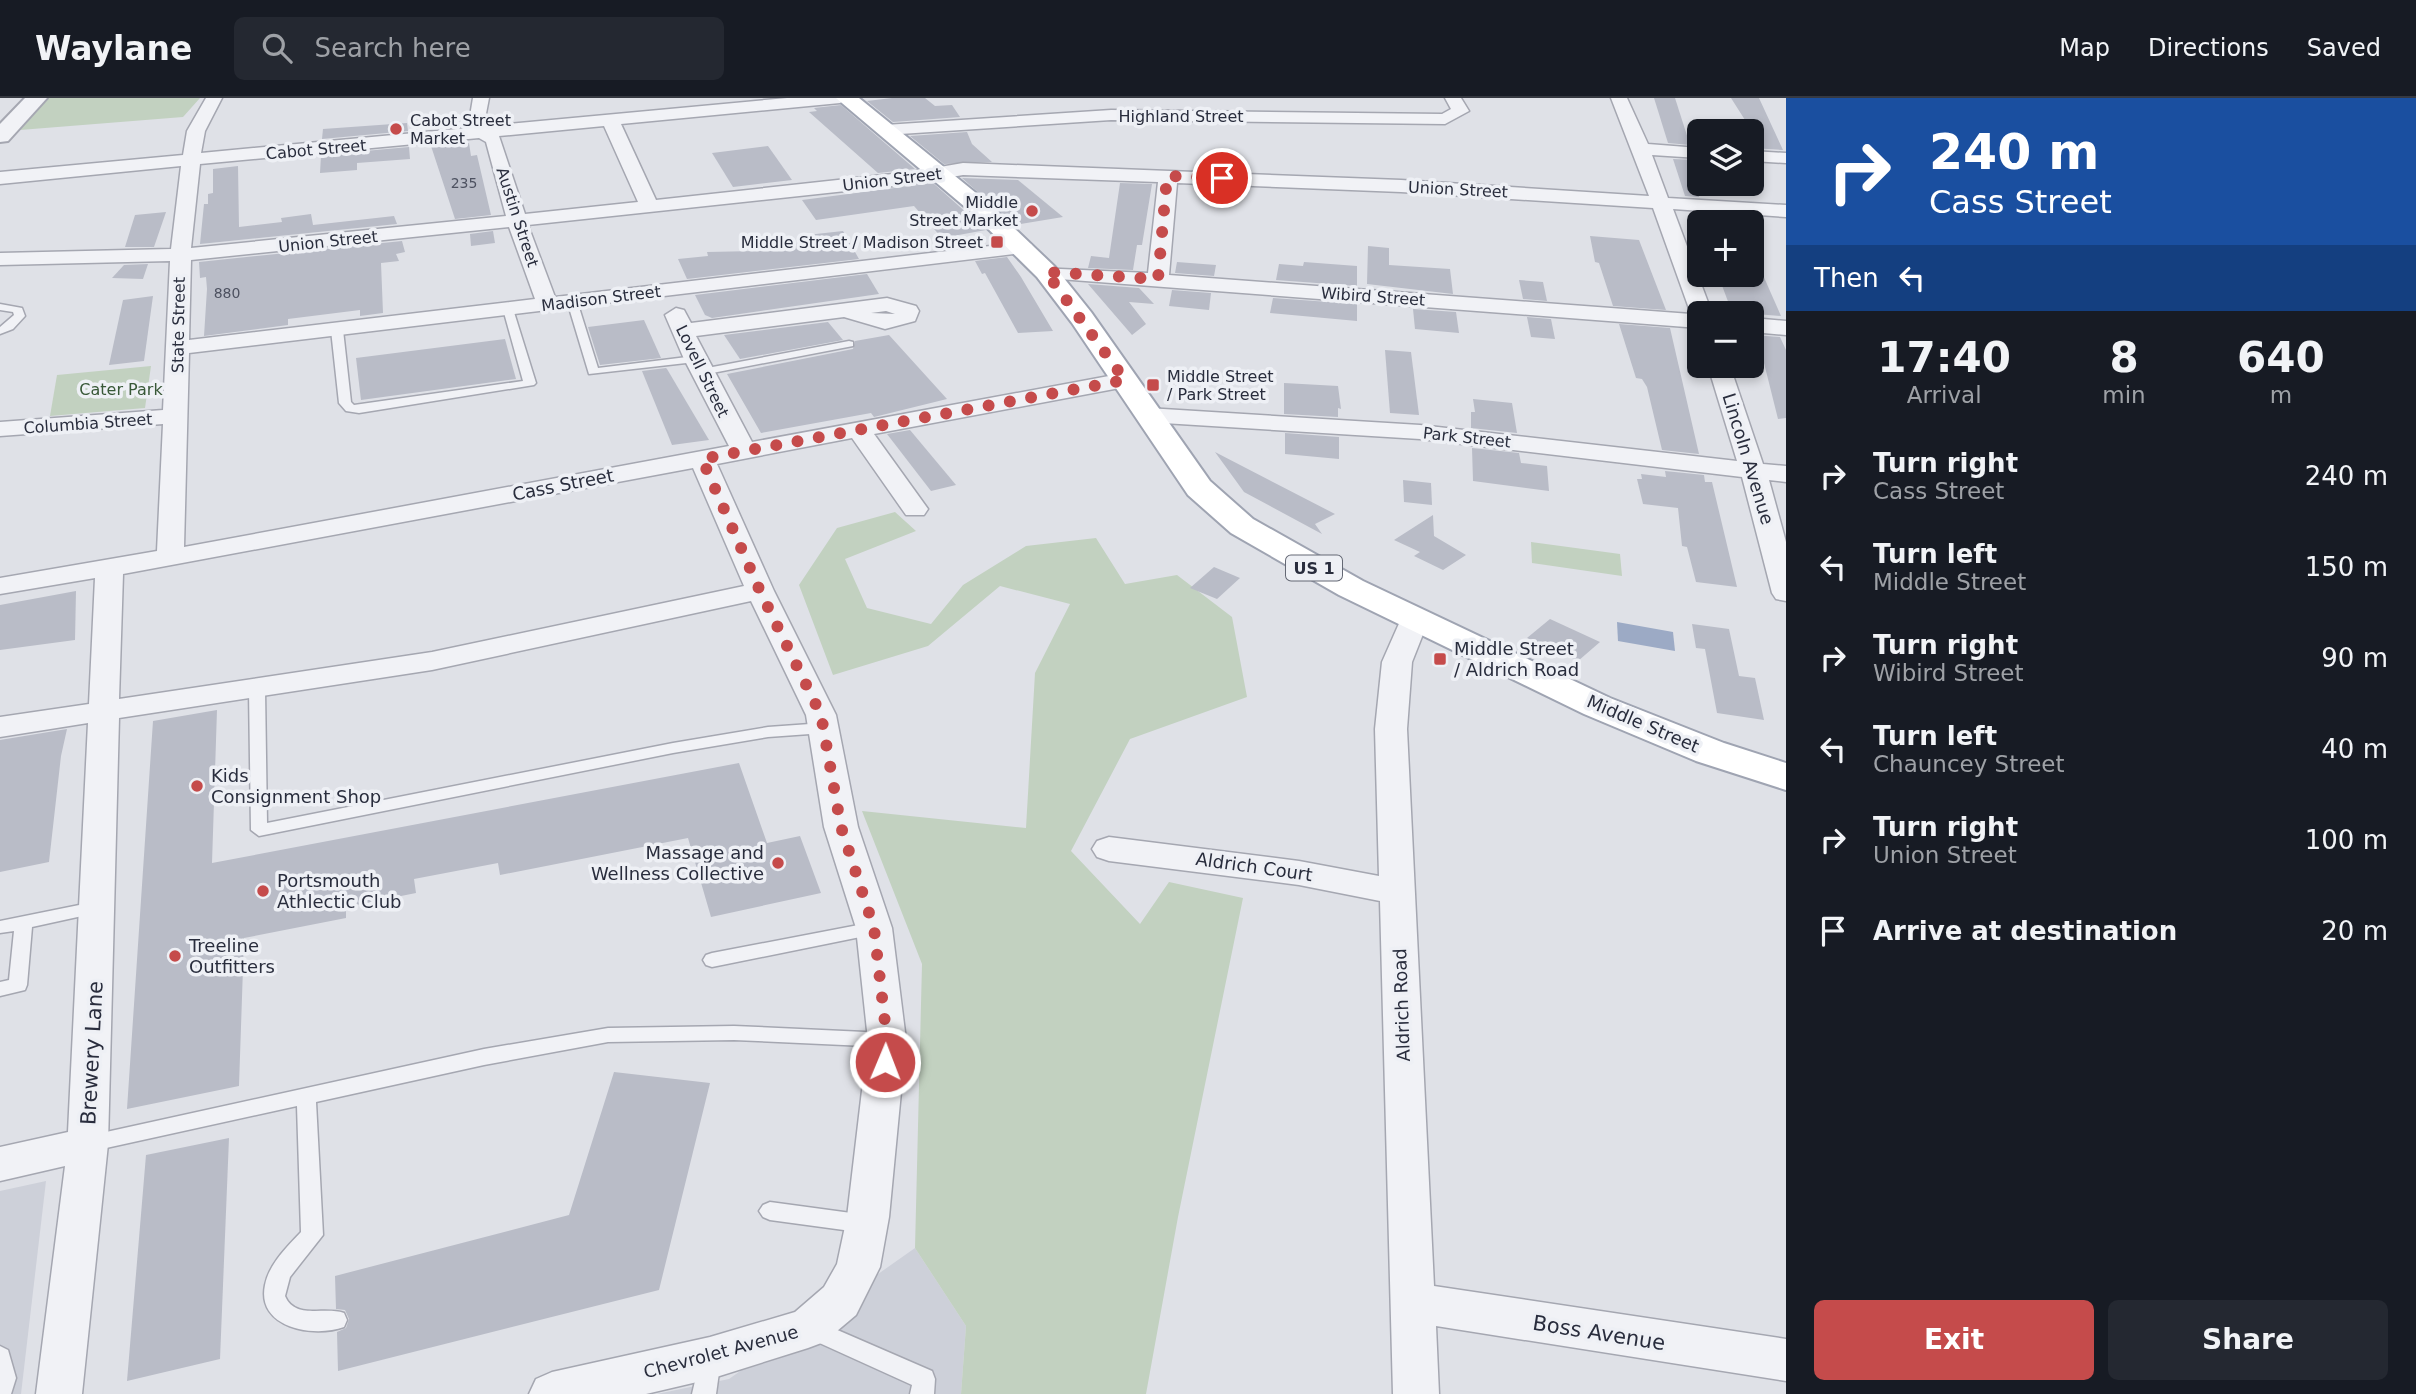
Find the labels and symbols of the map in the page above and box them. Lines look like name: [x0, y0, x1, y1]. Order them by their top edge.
street label: Highland Street: [1118, 107, 1244, 126]
place label: Cabot Street Market: [410, 111, 511, 148]
marker: Cabot Street Market: [388, 121, 404, 137]
street label: Cabot Street: [265, 136, 367, 163]
pin: [1192, 148, 1252, 208]
street label: Union Street: [841, 164, 943, 195]
street label: Austin Street: [492, 165, 543, 270]
house number: 235: [451, 175, 477, 191]
street label: Union Street: [1408, 177, 1508, 202]
place label: Middle Street Market: [909, 193, 1018, 230]
marker: Middle Street Market: [1024, 203, 1040, 219]
street label: Union Street: [277, 227, 379, 256]
place label: Middle Street / Madison Street: [741, 233, 983, 252]
marker: Middle Street / Madison Street: [989, 234, 1005, 250]
street label: State Street: [168, 277, 189, 373]
street label: Madison Street: [540, 282, 662, 315]
street label: Wibird Street: [1320, 283, 1426, 310]
house number: 880: [214, 285, 240, 301]
street label: Lovell Street: [672, 322, 733, 420]
place label: Middle Street / Park Street: [1167, 367, 1274, 404]
marker: Middle Street / Park Street: [1145, 377, 1161, 393]
park label: Cater Park: [79, 380, 163, 399]
street label: Lincoln Avenue: [1719, 391, 1778, 527]
street label: Columbia Street: [23, 410, 153, 437]
street label: Park Street: [1422, 423, 1512, 452]
street label: Cass Street: [510, 464, 615, 505]
road number: US 1: [1286, 555, 1342, 580]
place label: Middle Street / Aldrich Road: [1454, 638, 1579, 680]
marker: Middle Street / Aldrich Road: [1432, 651, 1448, 667]
street label: Middle Street: [1584, 690, 1702, 757]
place label: Kids Consignment Shop: [211, 765, 381, 807]
marker: Kids Consignment Shop: [189, 778, 205, 794]
place label: Massage and Wellness Collective: [591, 842, 764, 884]
street label: Aldrich Court: [1194, 848, 1314, 885]
marker: Massage and Wellness Collective: [770, 855, 786, 871]
place label: Portsmouth Athlectic Club: [277, 870, 402, 912]
marker: Portsmouth Athlectic Club: [255, 883, 271, 899]
place label: Treeline Outfitters: [188, 935, 275, 977]
marker: Treeline Outfitters: [167, 948, 183, 964]
street label: Aldrich Road: [1389, 948, 1414, 1062]
street label: Brewery Lane: [76, 980, 108, 1126]
position arrow: [848, 1025, 922, 1099]
street label: Boss Avenue: [1531, 1311, 1667, 1355]
street label: Chevrolet Avenue: [641, 1321, 801, 1382]

